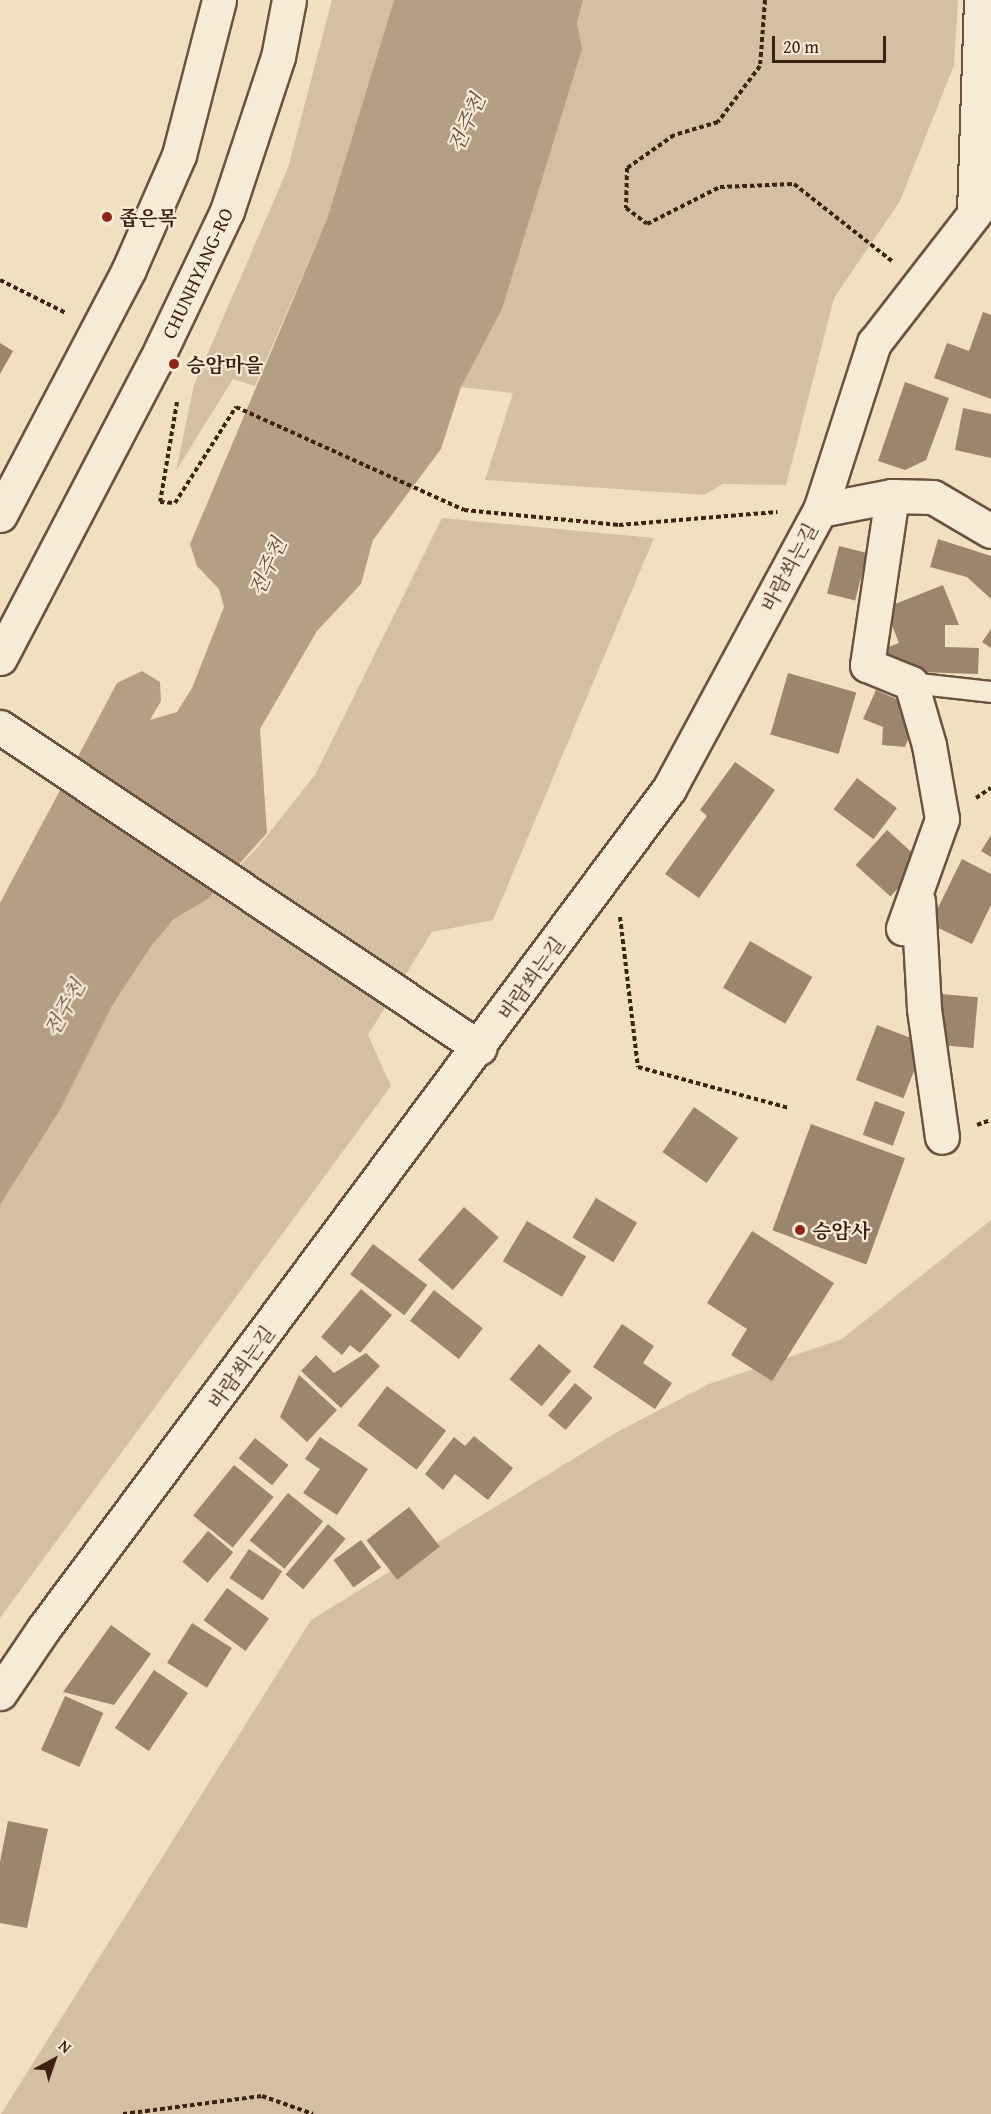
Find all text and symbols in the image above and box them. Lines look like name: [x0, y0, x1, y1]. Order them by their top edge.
scale bar: [775, 24, 889, 62]
text: 20 m: [783, 33, 819, 60]
water label: 전주천: [443, 90, 491, 156]
street label: CHUNHYANG-RO: [156, 204, 238, 342]
place label: 좁은목: [119, 205, 177, 229]
marker: 좁은목: [100, 210, 114, 224]
place label: 승암마을: [186, 352, 263, 376]
marker: 승암마을: [167, 357, 181, 371]
street label: 바람쐬는길: [756, 519, 822, 615]
water label: 전주천: [244, 534, 292, 600]
street label: 바람쐬는길: [493, 932, 569, 1024]
water label: 전주천: [39, 975, 91, 1041]
place label: 승암사: [812, 1218, 870, 1242]
marker: 승암사: [793, 1223, 807, 1237]
street label: 바람쐬는길: [203, 1321, 279, 1413]
north arrow: [24, 2030, 84, 2090]
text: N: [54, 2034, 77, 2059]

